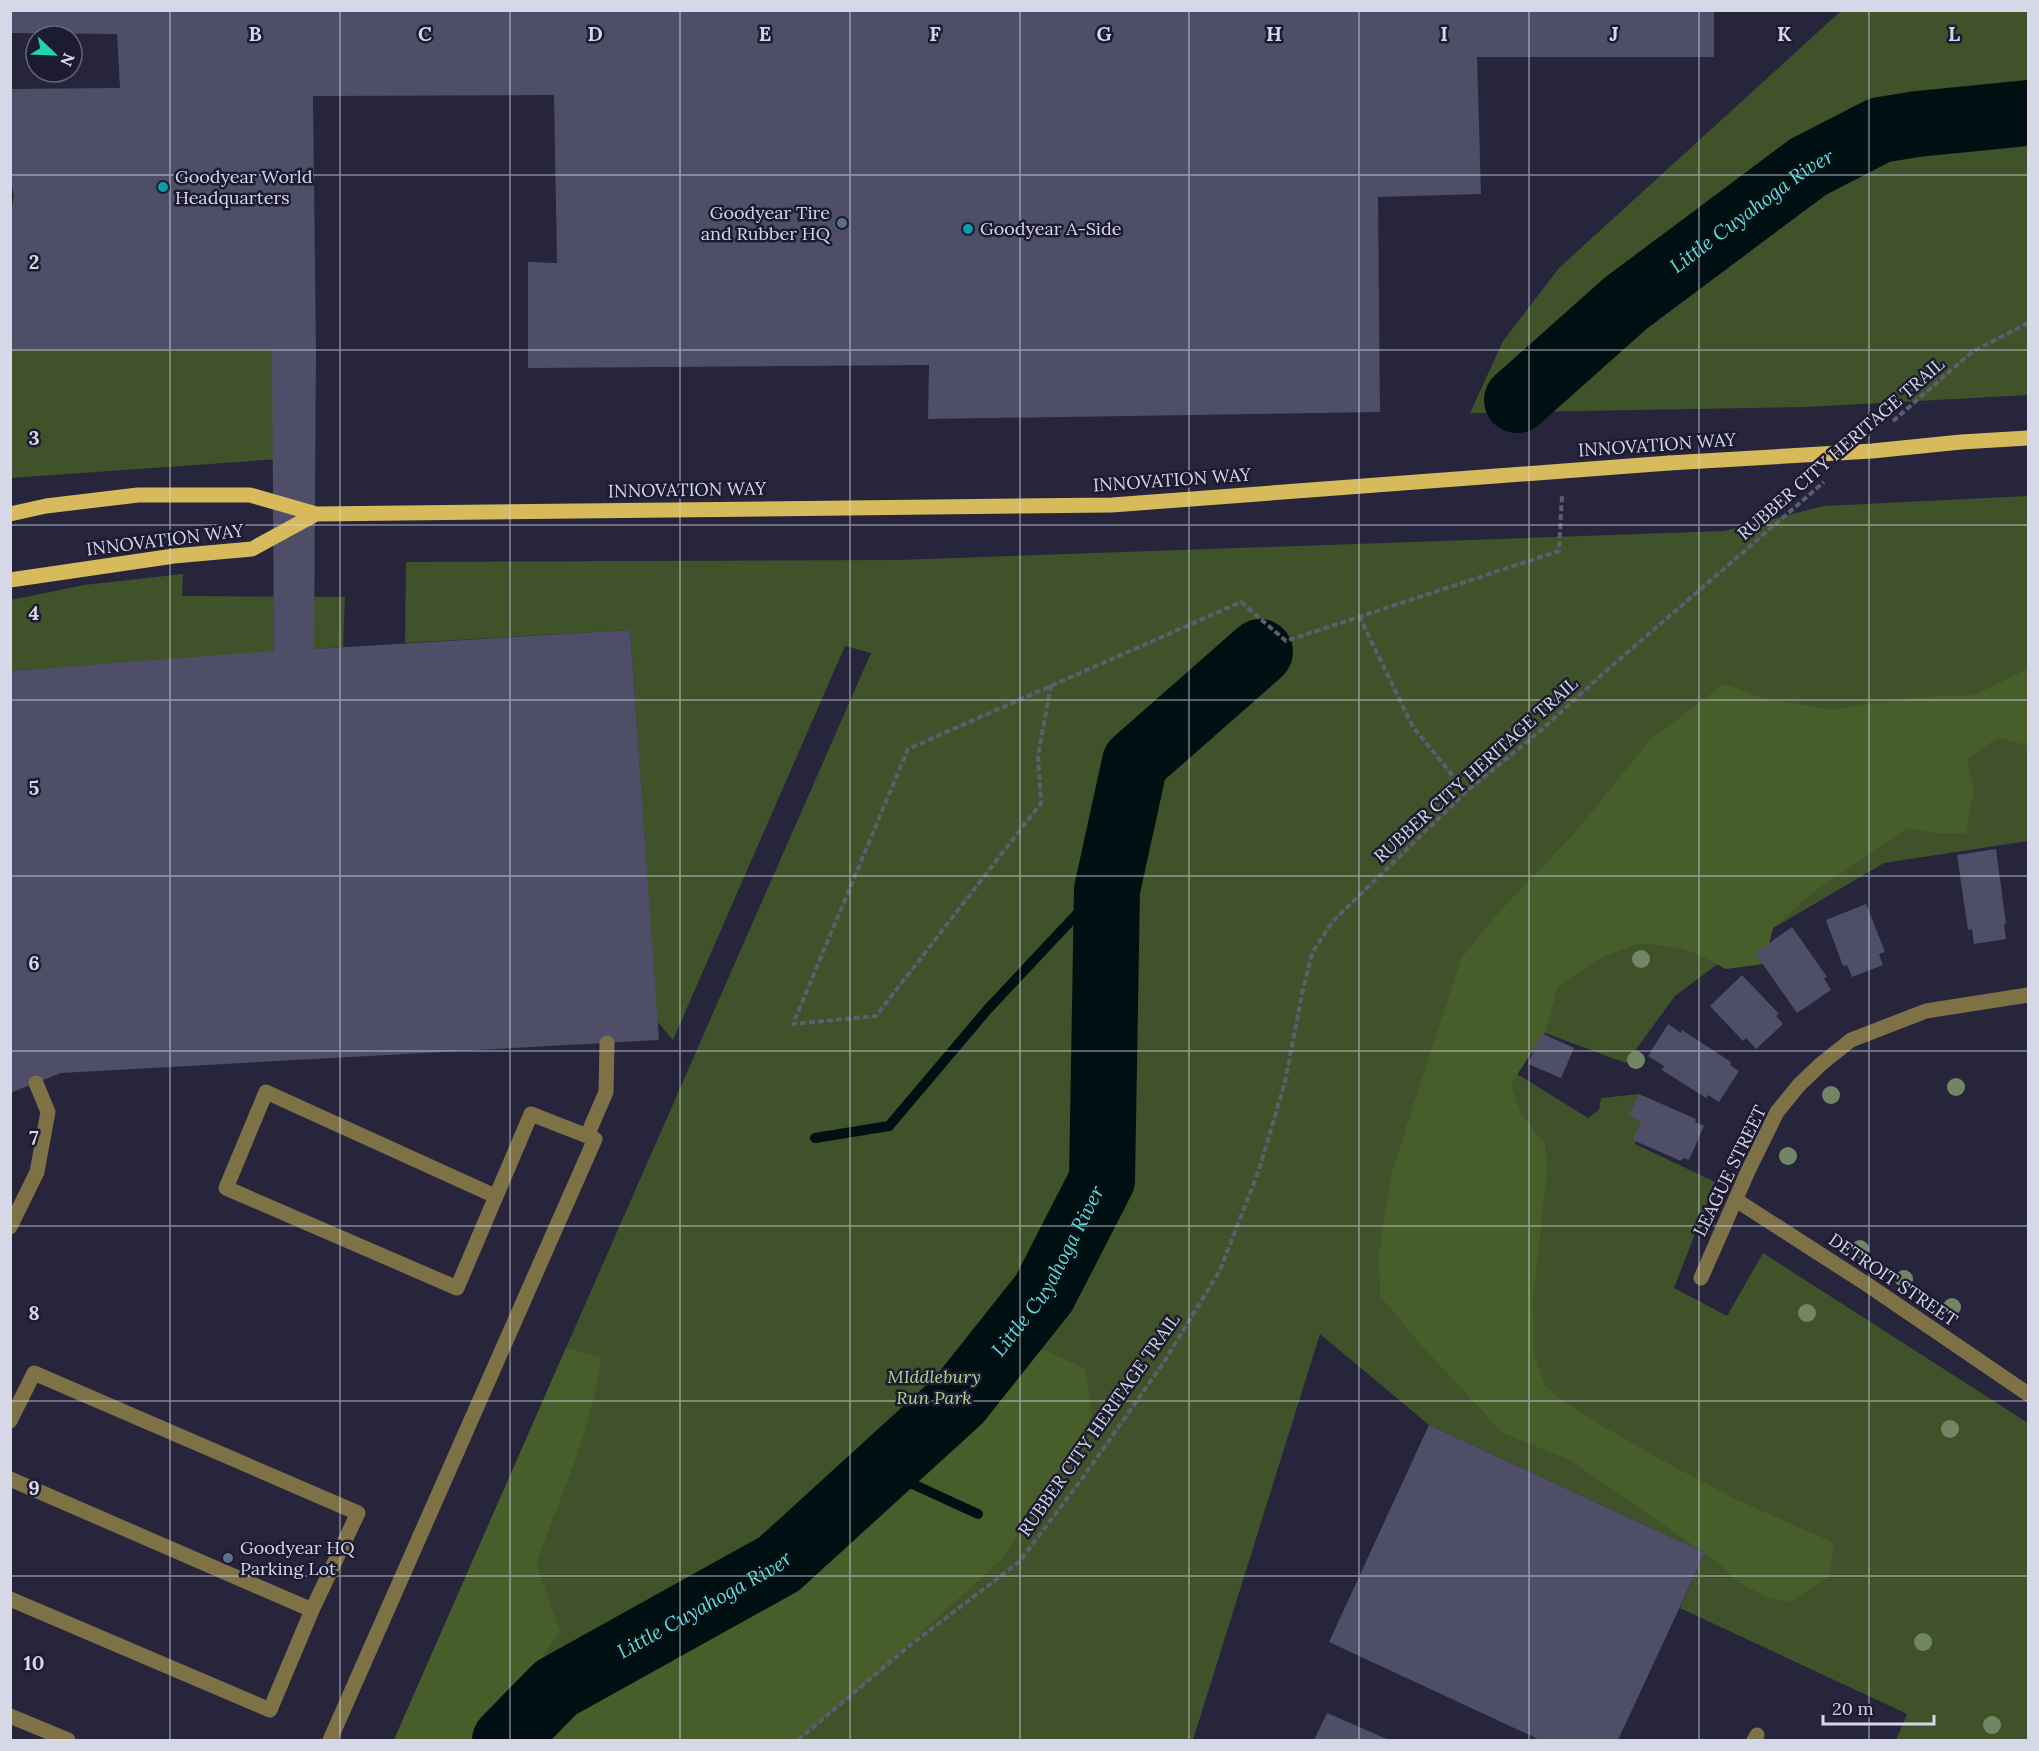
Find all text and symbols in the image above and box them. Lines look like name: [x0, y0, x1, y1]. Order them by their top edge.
text: B: [248, 21, 262, 46]
text: C: [418, 21, 432, 46]
text: D: [587, 21, 603, 46]
text: E: [759, 21, 771, 46]
text: F: [929, 21, 941, 46]
text: G: [1096, 21, 1112, 46]
text: H: [1266, 21, 1282, 46]
text: I: [1440, 21, 1448, 46]
text: J: [1609, 21, 1619, 46]
text: K: [1777, 21, 1792, 46]
text: L: [1948, 21, 1960, 46]
north arrow: [24, 24, 84, 84]
text: N: [56, 50, 79, 69]
water label: Little Cuyahoga River: [1665, 143, 1838, 278]
place label: Goodyear World Headquarters: [175, 165, 313, 209]
marker: Goodyear World Headquarters: [156, 180, 170, 194]
place label: Goodyear Tire and Rubber HQ: [701, 201, 831, 245]
marker: Goodyear Tire and Rubber HQ: [835, 216, 849, 230]
place label: Goodyear A-Side: [980, 217, 1122, 240]
marker: Goodyear A-Side: [961, 222, 975, 236]
text: 2: [29, 249, 39, 274]
street label: RUBBER CITY HERITAGE TRAIL: [1733, 352, 1949, 545]
text: 3: [28, 425, 40, 450]
street label: INNOVATION WAY: [1577, 427, 1737, 461]
street label: INNOVATION WAY: [1092, 462, 1252, 496]
street label: INNOVATION WAY: [608, 477, 767, 502]
street label: INNOVATION WAY: [85, 518, 246, 561]
text: 4: [29, 600, 40, 625]
street label: RUBBER CITY HERITAGE TRAIL: [1369, 672, 1583, 867]
text: 5: [29, 775, 40, 800]
text: 6: [28, 950, 40, 975]
street label: LEAGUE STREET: [1688, 1101, 1771, 1240]
text: 7: [29, 1125, 39, 1150]
water label: Little Cuyahoga River: [986, 1180, 1109, 1361]
street label: DETROIT STREET: [1824, 1228, 1963, 1331]
text: 8: [28, 1300, 40, 1325]
street label: RUBBER CITY HERITAGE TRAIL: [1013, 1308, 1185, 1540]
park label: MIddlebury Run Park: [887, 1365, 981, 1409]
text: 9: [28, 1475, 40, 1500]
place label: Goodyear HQ Parking Lot: [240, 1536, 355, 1580]
water label: Little Cuyahoga River: [613, 1545, 798, 1664]
marker: Goodyear HQ Parking Lot: [221, 1551, 235, 1565]
text: 10: [24, 1650, 44, 1675]
scale bar: [1823, 1688, 1934, 1726]
text: 20 m: [1832, 1697, 1874, 1720]

